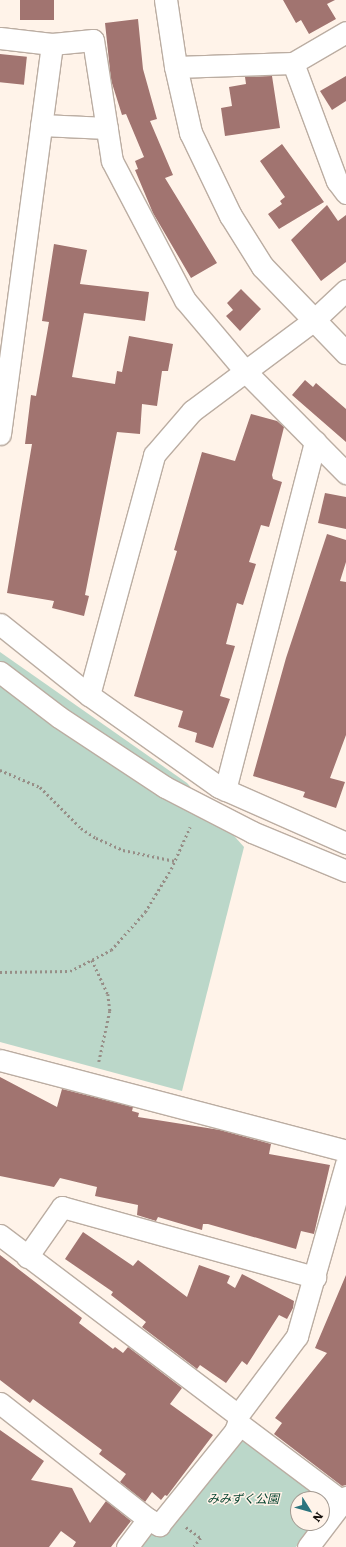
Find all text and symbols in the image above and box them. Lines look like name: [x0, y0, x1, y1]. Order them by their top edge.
north arrow: [290, 1491, 330, 1531]
park label: みみずく公園: [207, 1492, 279, 1506]
text: N: [310, 1509, 328, 1526]

